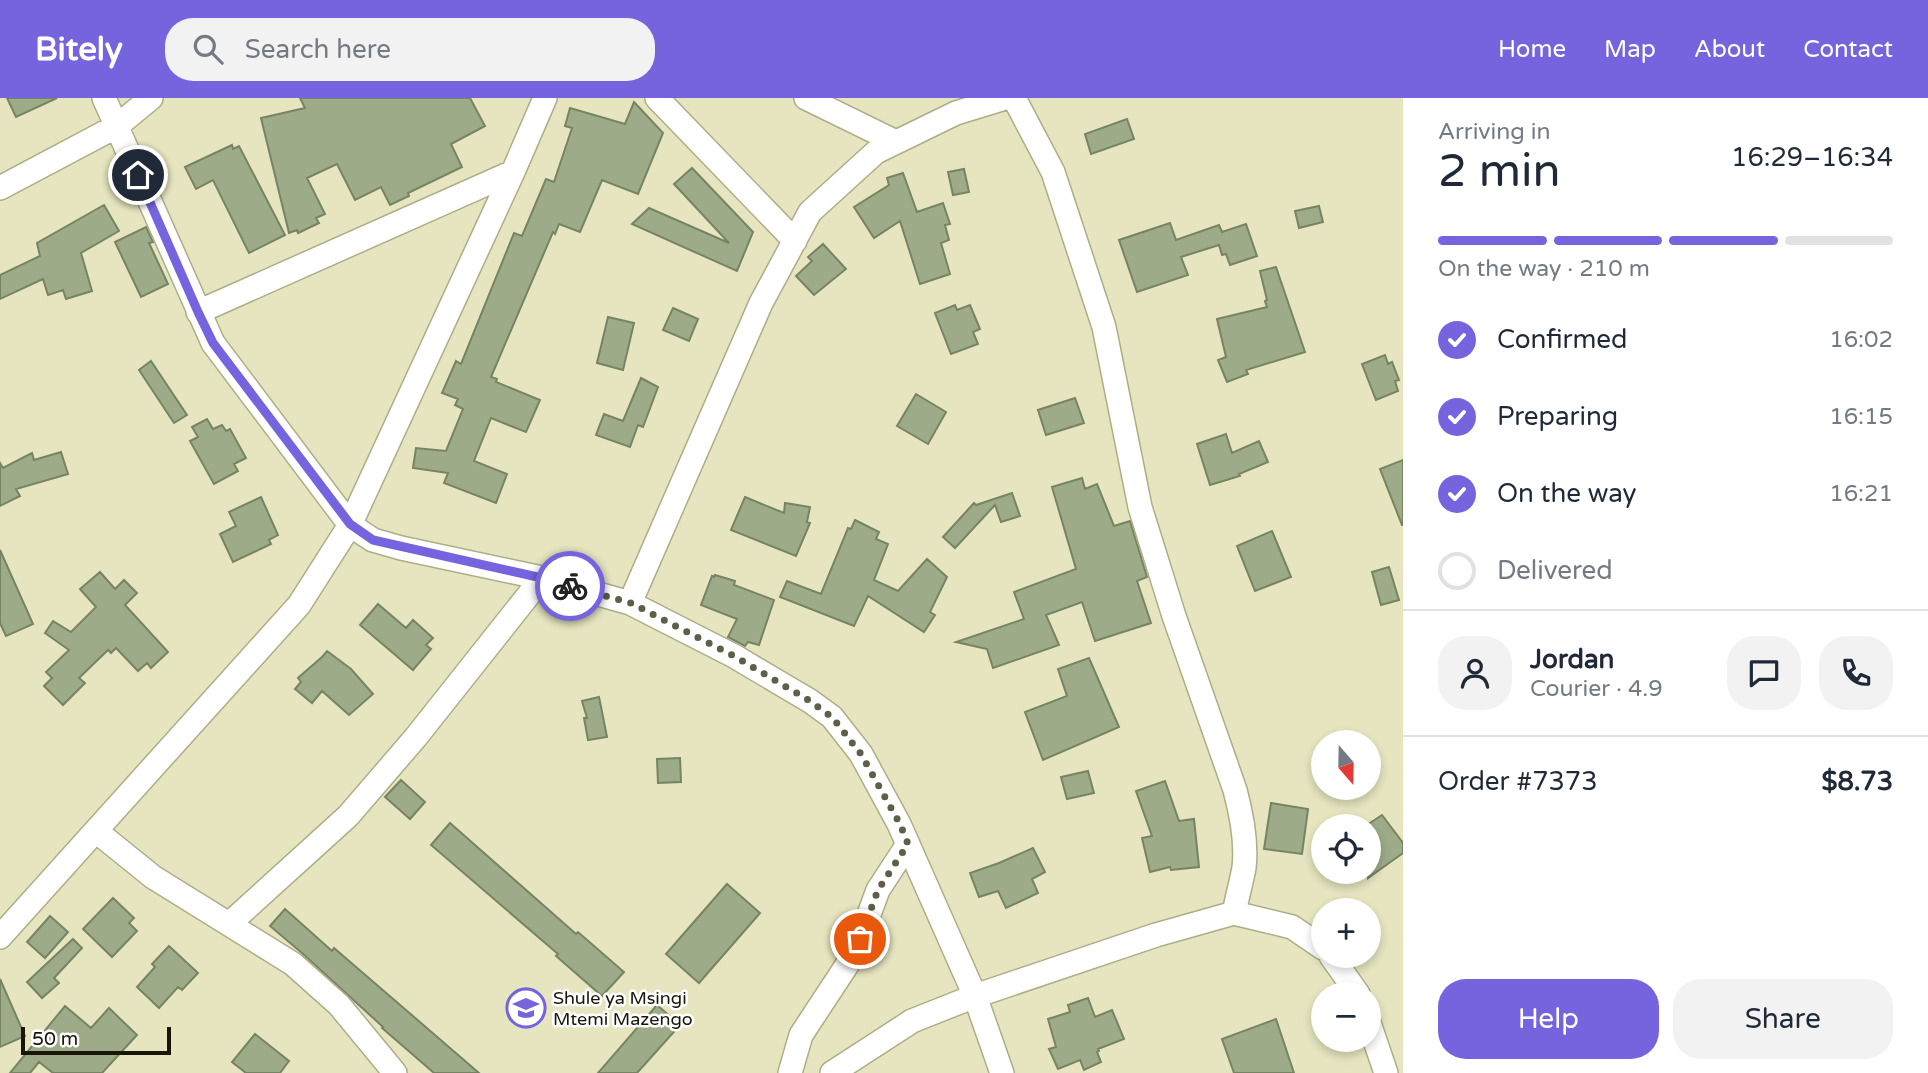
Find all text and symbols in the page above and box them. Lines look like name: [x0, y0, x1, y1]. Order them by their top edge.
search box: [165, 18, 655, 81]
text: Bitely: [35, 30, 123, 69]
icon: search: [189, 30, 227, 68]
text: Search here: [245, 34, 391, 65]
text: Home: [1498, 35, 1566, 64]
text: Map: [1604, 35, 1656, 64]
text: About: [1694, 35, 1765, 64]
text: Contact: [1803, 35, 1893, 64]
text: Arriving in: [1438, 118, 1551, 146]
text: 16:29–16:34: [1731, 142, 1893, 173]
text: 2 min: [1438, 144, 1561, 199]
pin: [108, 145, 168, 205]
icon: home: [119, 156, 157, 194]
text: On the way · 210 m: [1438, 255, 1650, 283]
icon: check: [1438, 321, 1476, 359]
text: Confirmed: [1497, 324, 1627, 355]
text: 16:02: [1829, 326, 1893, 354]
icon: check: [1438, 398, 1476, 436]
text: Preparing: [1497, 401, 1618, 432]
text: 16:15: [1829, 403, 1893, 431]
icon: check: [1438, 475, 1476, 513]
text: On the way: [1497, 478, 1637, 509]
text: 16:21: [1829, 480, 1893, 508]
courier: [535, 551, 605, 621]
text: Delivered: [1497, 555, 1613, 586]
icon: bike: [551, 567, 589, 605]
button: person: [1438, 636, 1512, 710]
button: chat: [1727, 636, 1801, 710]
button: phone: [1819, 636, 1893, 710]
text: Jordan: [1530, 644, 1614, 675]
text: Courier · 4.9: [1530, 675, 1663, 703]
north arrow: [1311, 730, 1381, 800]
map controls: [1311, 730, 1381, 1052]
text: Order #7373: [1438, 766, 1598, 797]
text: $8.73: [1821, 766, 1893, 797]
button: locate: [1311, 814, 1381, 884]
button: +: [1311, 898, 1381, 968]
pin: [830, 909, 890, 969]
icon: bag: [841, 920, 879, 958]
button: Help: [1438, 979, 1659, 1059]
button: Share: [1673, 979, 1893, 1059]
button: −: [1311, 982, 1381, 1052]
school or university icon: Shule ya Msingi Mtemi Mazengo: [505, 987, 547, 1029]
place label: Shule ya Msingi Mtemi Mazengo: [553, 987, 693, 1030]
scale bar: [21, 1024, 172, 1056]
text: 50 m: [32, 1028, 78, 1050]

